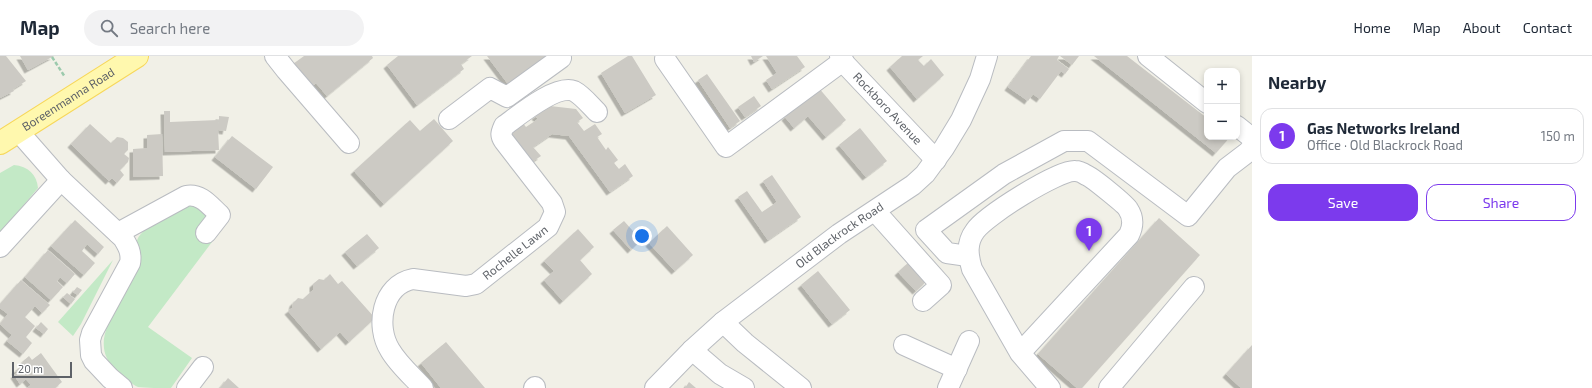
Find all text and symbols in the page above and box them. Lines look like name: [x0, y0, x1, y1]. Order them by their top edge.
search box: [84, 10, 364, 46]
text: Map: [20, 16, 60, 39]
icon: search: [98, 17, 120, 39]
text: Search here: [130, 19, 210, 37]
text: Home: [1354, 19, 1391, 36]
text: Map: [1413, 19, 1441, 36]
text: About: [1463, 19, 1501, 36]
text: Contact: [1523, 19, 1572, 36]
street label: Boreenmanna Road: [19, 64, 117, 133]
map controls: [1204, 68, 1240, 140]
button: +: [1204, 68, 1240, 104]
street label: Rockboro Avenue: [851, 69, 926, 147]
text: Nearby: [1268, 72, 1326, 92]
button: −: [1204, 104, 1240, 140]
text: Gas Networks Ireland: [1307, 119, 1460, 137]
text: 1: [1279, 128, 1285, 144]
text: 150 m: [1541, 128, 1575, 144]
text: Office · Old Blackrock Road: [1307, 137, 1463, 153]
button: Save: [1268, 184, 1418, 221]
button: Share: [1426, 184, 1576, 221]
street label: Old Blackrock Road: [792, 199, 886, 271]
pin: 1: [1076, 218, 1102, 251]
street label: Rochelle Lawn: [479, 222, 550, 282]
your location: [632, 226, 652, 246]
scale bar: [12, 360, 72, 379]
text: 20 m: [18, 362, 43, 375]

